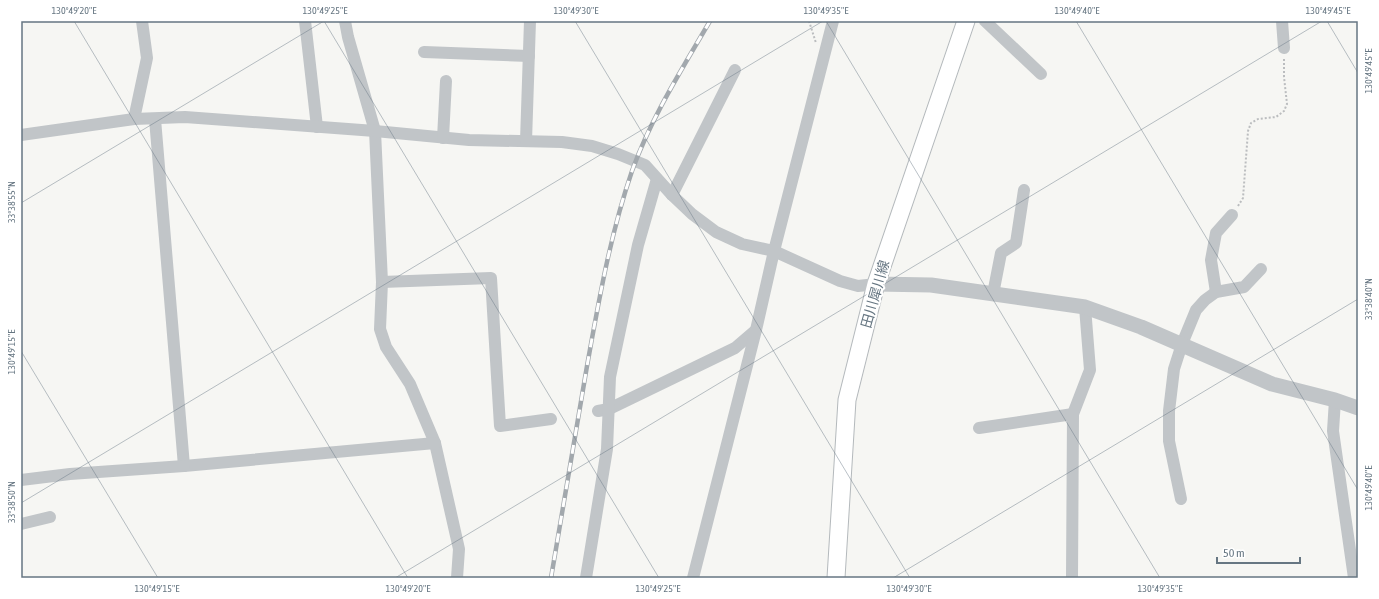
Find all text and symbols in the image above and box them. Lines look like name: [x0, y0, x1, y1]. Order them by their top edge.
text: 130°49'20"E: [52, 5, 97, 16]
text: 130°49'25"E: [303, 5, 348, 16]
text: 130°49'30"E: [554, 5, 599, 16]
text: 130°49'35"E: [804, 5, 849, 16]
text: 130°49'40"E: [1055, 5, 1100, 16]
text: 130°49'45"E: [1306, 5, 1351, 16]
text: 130°49'45"E: [1363, 48, 1374, 93]
text: 33°38'55"N: [6, 181, 17, 223]
street label: 田川犀川線: [858, 258, 892, 330]
text: 33°38'40"N: [1363, 278, 1374, 320]
text: 130°49'15"E: [6, 329, 17, 374]
text: 130°49'40"E: [1363, 465, 1374, 510]
text: 33°38'50"N: [6, 481, 17, 523]
scale bar: [1217, 539, 1300, 565]
text: 50 m: [1223, 546, 1245, 560]
text: 130°49'15"E: [135, 583, 180, 594]
text: 130°49'20"E: [386, 583, 431, 594]
text: 130°49'25"E: [636, 583, 681, 594]
text: 130°49'30"E: [887, 583, 932, 594]
text: 130°49'35"E: [1138, 583, 1183, 594]

